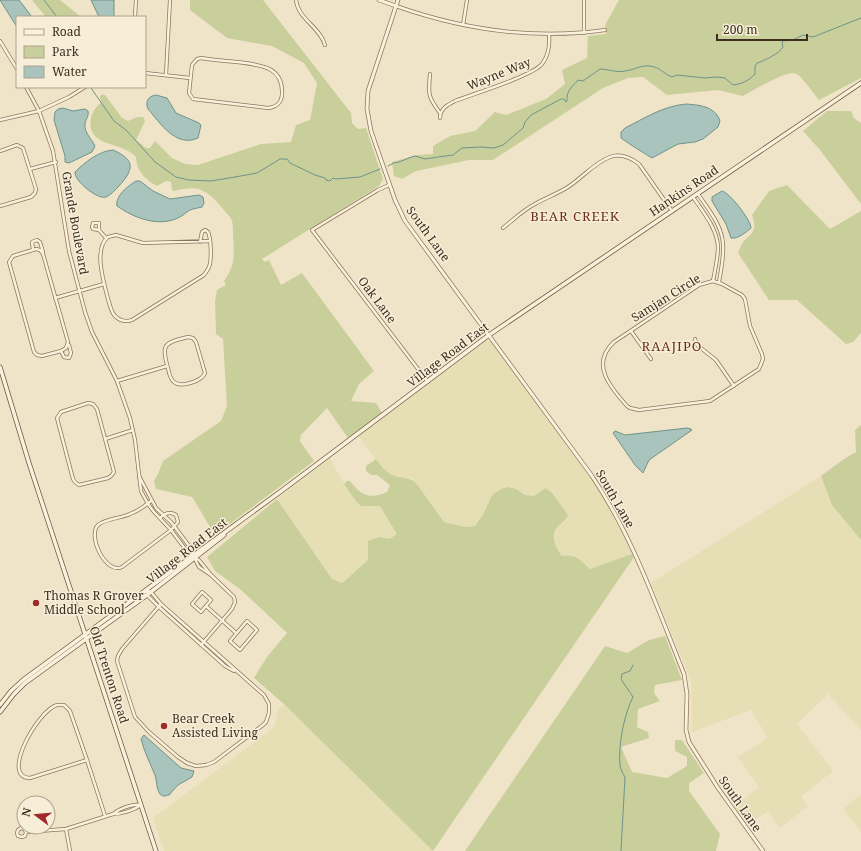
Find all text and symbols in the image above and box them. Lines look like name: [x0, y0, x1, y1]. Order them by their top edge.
legend: [16, 16, 146, 88]
scale bar: [717, 16, 807, 42]
text: 200 m: [723, 21, 758, 38]
text: Road: [52, 23, 82, 40]
text: Park: [52, 43, 80, 60]
street label: Wayne Way: [464, 53, 533, 94]
text: Water: [52, 63, 87, 80]
street label: Hankins Road: [646, 161, 722, 220]
street label: Grande Boulevard: [58, 170, 93, 277]
street label: South Lane: [403, 203, 454, 265]
district label: BEAR CREEK: [530, 207, 620, 225]
street label: Samjan Circle: [628, 270, 704, 326]
street label: Oak Lane: [354, 273, 400, 326]
street label: Village Road East: [403, 318, 492, 391]
district label: RAAJIPO: [642, 337, 702, 355]
street label: South Lane: [592, 467, 639, 531]
street label: Village Road East: [143, 514, 231, 587]
place label: Thomas R Grover Middle School: [44, 587, 144, 618]
marker: Thomas R Grover Middle School: [31, 598, 41, 608]
street label: Old Trenton Road: [86, 624, 133, 726]
place label: Bear Creek Assisted Living: [172, 710, 259, 741]
marker: Bear Creek Assisted Living: [159, 721, 169, 731]
street label: South Lane: [715, 772, 766, 835]
north arrow: [16, 795, 56, 835]
text: N: [18, 806, 34, 818]

